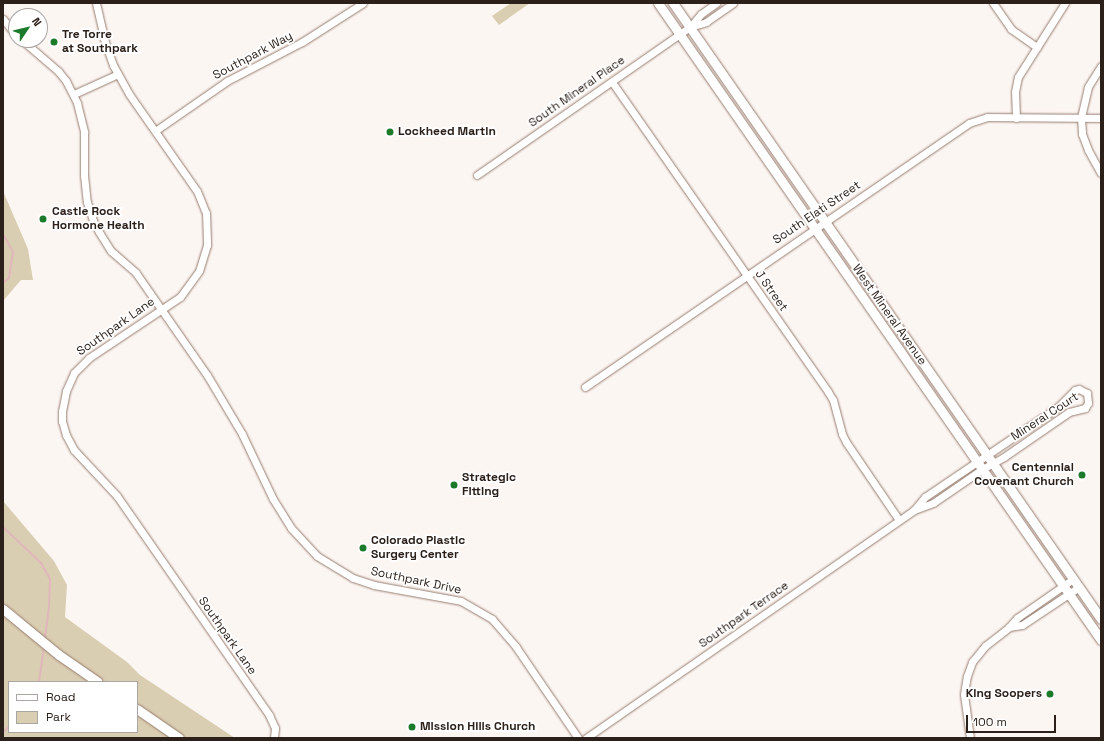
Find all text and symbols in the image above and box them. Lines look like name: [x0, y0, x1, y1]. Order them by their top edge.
north arrow: [8, 8, 48, 48]
text: N: [29, 15, 45, 29]
place label: Tre Torre at Southpark: [62, 28, 138, 56]
street label: Southpark Way: [211, 29, 295, 83]
marker: Tre Torre at Southpark: [49, 37, 59, 47]
street label: South Mineral Place: [526, 53, 628, 131]
place label: Lockheed Martin: [398, 125, 496, 139]
marker: Lockheed Martin: [385, 127, 395, 137]
street label: South Elati Street: [770, 178, 864, 248]
place label: Castle Rock Hormone Health: [52, 205, 145, 233]
marker: Castle Rock Hormone Health: [37, 213, 49, 225]
street label: West Mineral Avenue: [849, 262, 929, 368]
street label: J Street: [752, 268, 790, 314]
street label: Southpark Lane: [74, 295, 158, 359]
street label: Mineral Court: [1009, 390, 1081, 444]
place label: Centennial Covenant Church: [974, 461, 1074, 489]
marker: Centennial Covenant Church: [1077, 470, 1087, 480]
place label: Strategic Fitting: [462, 471, 516, 499]
marker: Strategic Fitting: [449, 480, 459, 490]
place label: Colorado Plastic Surgery Center: [371, 534, 465, 562]
marker: Colorado Plastic Surgery Center: [358, 543, 368, 553]
street label: Southpark Drive: [369, 564, 463, 598]
street label: Southpark Terrace: [696, 579, 792, 651]
street label: Southpark Lane: [195, 594, 259, 678]
legend: [8, 681, 138, 733]
place label: King Soopers: [966, 687, 1042, 701]
text: Road: [46, 689, 75, 705]
marker: King Soopers: [1045, 689, 1055, 699]
scale bar: [968, 707, 1058, 733]
text: Park: [46, 709, 71, 725]
text: 100 m: [973, 714, 1007, 730]
place label: Mission Hills Church: [420, 720, 535, 734]
marker: Mission Hills Church: [407, 722, 417, 732]

